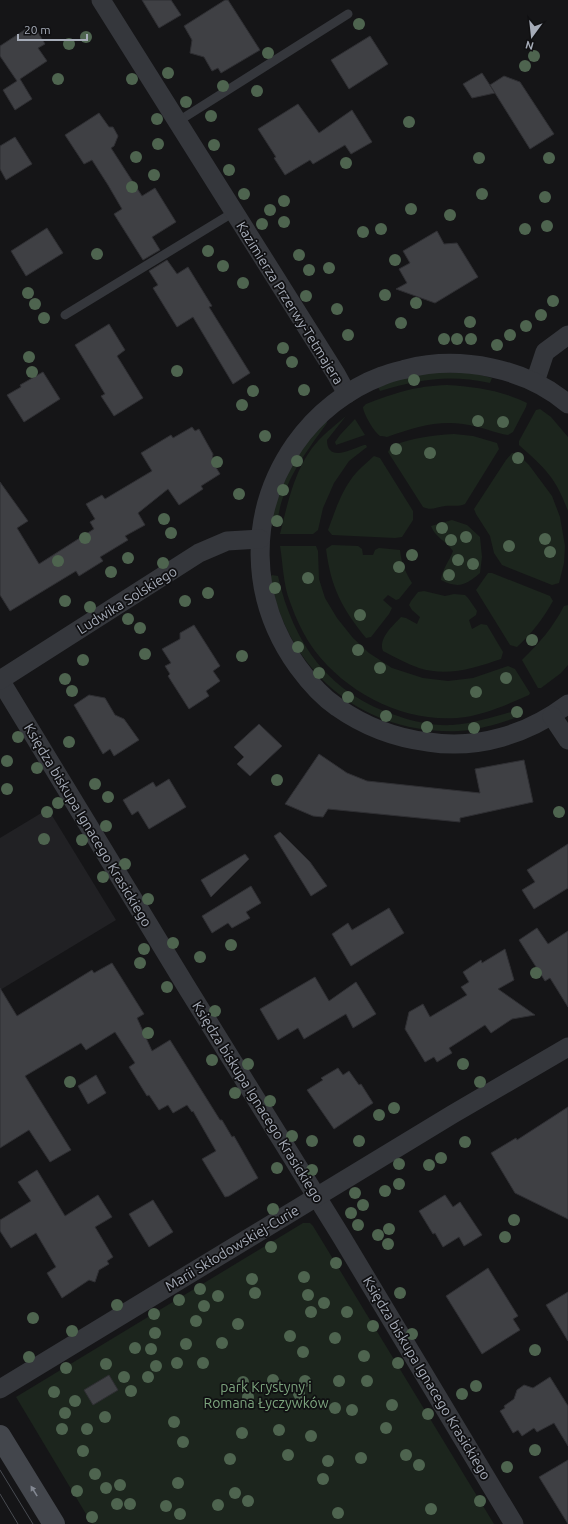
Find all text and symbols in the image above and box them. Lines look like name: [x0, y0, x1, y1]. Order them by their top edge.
scale bar: [18, 16, 87, 42]
north arrow: [512, 16, 552, 56]
text: 20 m: [24, 23, 51, 36]
text: N: [524, 39, 535, 53]
street label: Kazimierza Przerwy-Tetmajera: [233, 219, 347, 387]
street label: Ludwika Solskiego: [74, 563, 180, 637]
street label: Księdza biskupa Ignacego Krasickiego: [21, 721, 155, 929]
street label: Księdza biskupa Ignacego Krasickiego: [189, 998, 327, 1206]
street label: Marii Skłodowskiej-Curie: [162, 1202, 302, 1294]
street label: Księdza biskupa Ignacego Krasickiego: [360, 1274, 494, 1482]
park label: park Krystyny i Romana Łyczywków: [203, 1379, 329, 1411]
one-way arrow: [30, 1486, 38, 1496]

